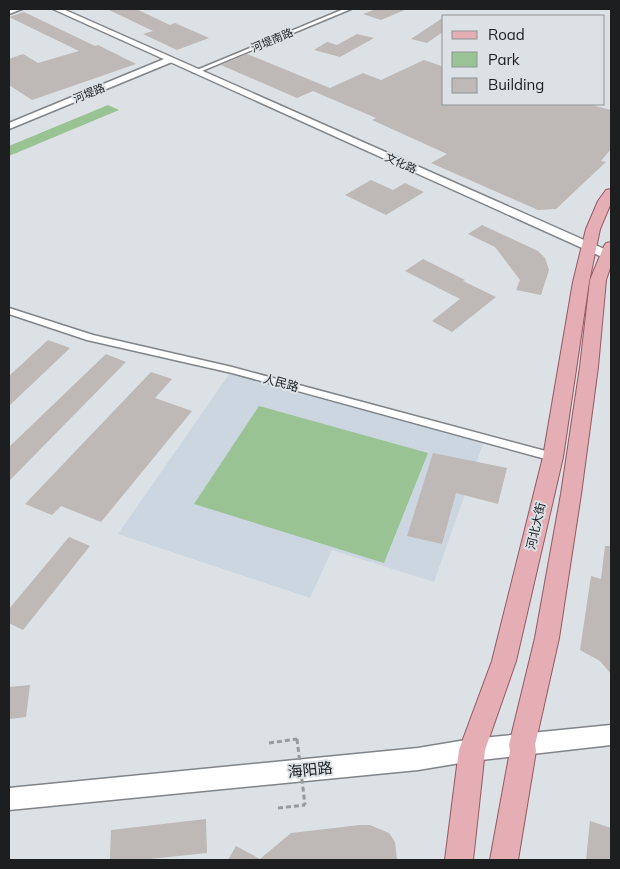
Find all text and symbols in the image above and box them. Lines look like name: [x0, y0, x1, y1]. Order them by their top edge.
legend: [442, 15, 605, 105]
street label: 河堤南路: [249, 25, 295, 55]
text: Road: [488, 25, 525, 44]
text: Park: [488, 50, 520, 69]
text: Building: [488, 75, 544, 94]
street label: 河堤路: [71, 80, 107, 106]
street label: 文化路: [383, 150, 419, 176]
street label: 人民路: [262, 371, 300, 394]
street label: 河北大街: [523, 501, 548, 551]
street label: 海阳路: [287, 758, 333, 781]

